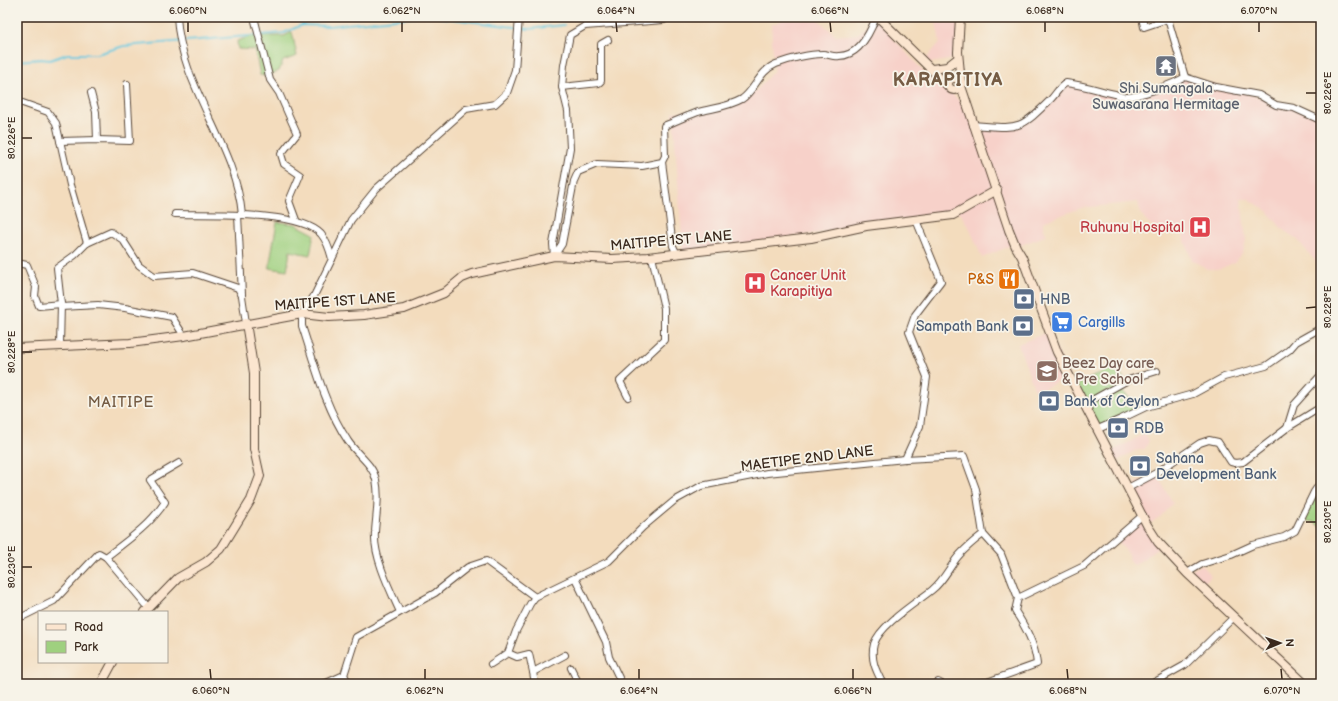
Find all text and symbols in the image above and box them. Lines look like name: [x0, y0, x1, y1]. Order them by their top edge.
text: 6.060°N: [169, 5, 207, 17]
text: 6.062°N: [383, 5, 421, 17]
text: 6.064°N: [597, 5, 635, 17]
text: 6.066°N: [811, 5, 849, 17]
text: 6.068°N: [1026, 5, 1064, 17]
text: 6.070°N: [1241, 5, 1277, 17]
temple icon: Shi Sumangala Suwasarana Hermitage: [1153, 53, 1179, 79]
district label: KARAPITIYA: [893, 70, 1003, 91]
text: 80.226°E: [1322, 71, 1334, 114]
place label: Shi Sumangala Suwasarana Hermitage: [1092, 80, 1240, 113]
text: 80.226°E: [6, 116, 18, 159]
hospital icon: Ruhunu Hospital: [1187, 214, 1213, 240]
place label: Ruhunu Hospital: [1080, 219, 1184, 236]
street label: MAITIPE 1ST LANE: [610, 227, 732, 254]
restaurant icon: P&S: [996, 266, 1022, 292]
place label: Cancer Unit Karapitiya: [770, 267, 847, 300]
hospital icon: Cancer Unit Karapitiya: [742, 270, 768, 296]
place label: P&S: [967, 271, 994, 288]
text: 80.228°E: [1322, 285, 1334, 328]
bank icon: HNB: [1011, 286, 1037, 312]
street label: MAITIPE 1ST LANE: [274, 289, 396, 314]
place label: HNB: [1040, 291, 1071, 308]
supermarket icon: Cargills: [1049, 309, 1075, 335]
bank icon: Sampath Bank: [1010, 313, 1036, 339]
place label: Cargills: [1078, 314, 1125, 331]
place label: Sampath Bank: [916, 318, 1008, 335]
text: 80.228°E: [6, 330, 18, 373]
place label: Beez Day care & Pre School: [1062, 355, 1154, 388]
school or university icon: Beez Day care & Pre School: [1034, 358, 1060, 384]
bank icon: Bank of Ceylon: [1036, 388, 1062, 414]
district label: MAITIPE: [88, 393, 154, 412]
place label: Bank of Ceylon: [1064, 393, 1159, 410]
bank icon: RDB: [1105, 415, 1131, 441]
place label: RDB: [1134, 420, 1164, 437]
street label: MAETIPE 2ND LANE: [740, 442, 874, 475]
place label: Sahana Development Bank: [1156, 450, 1276, 483]
bank icon: Sahana Development Bank: [1127, 453, 1153, 479]
text: 80.230°E: [1322, 500, 1334, 543]
text: 80.230°E: [6, 545, 18, 588]
legend: [38, 611, 168, 663]
text: Road: [74, 620, 103, 635]
north arrow: [1260, 623, 1300, 663]
text: N: [1283, 638, 1296, 647]
text: Park: [74, 640, 98, 655]
text: 6.060°N: [192, 685, 230, 697]
text: 6.062°N: [406, 685, 444, 697]
text: 6.064°N: [620, 685, 658, 697]
text: 6.066°N: [834, 685, 872, 697]
text: 6.068°N: [1049, 685, 1087, 697]
text: 6.070°N: [1264, 685, 1300, 697]

